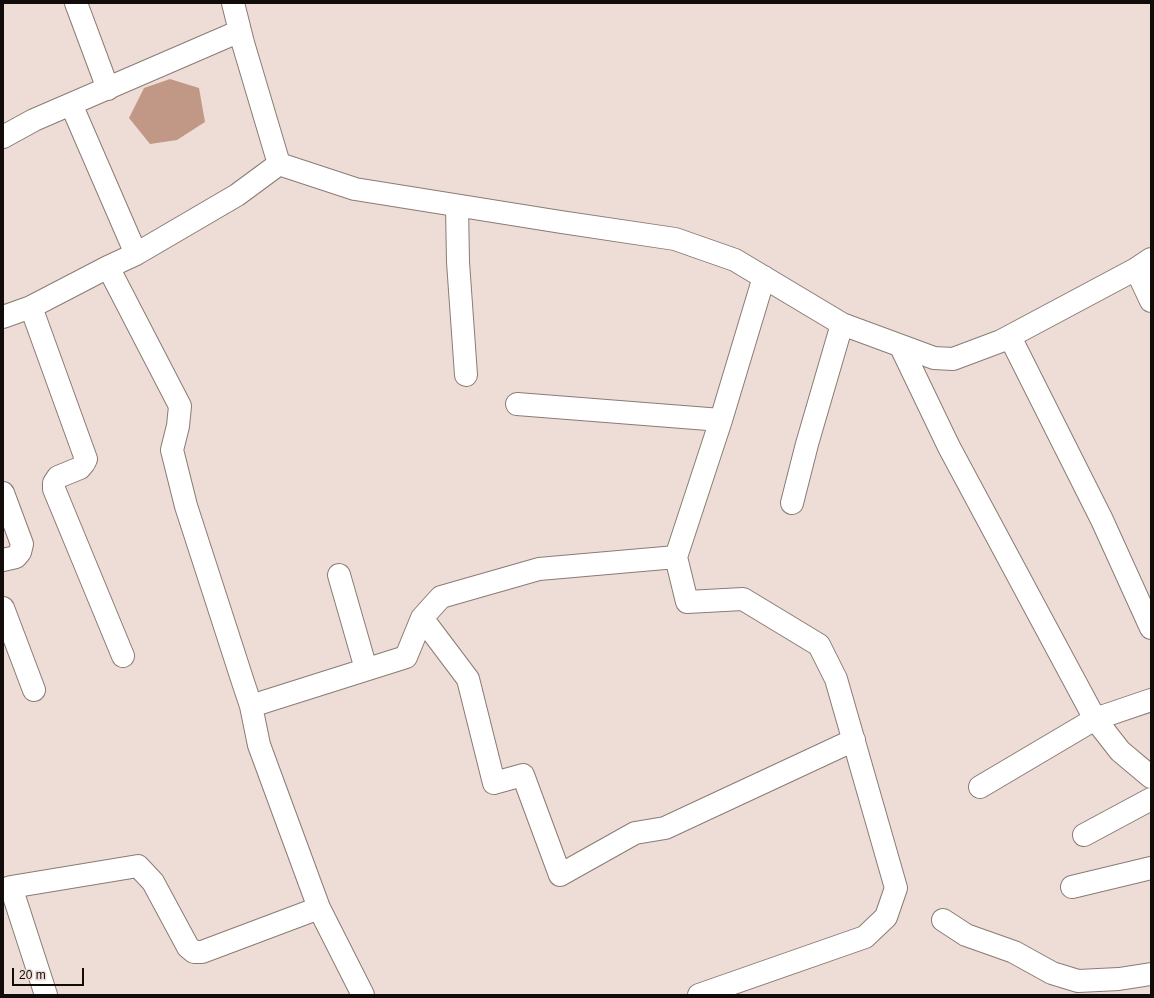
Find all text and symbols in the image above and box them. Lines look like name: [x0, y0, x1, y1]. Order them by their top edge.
scale bar: [14, 960, 86, 986]
text: 20 m: [19, 968, 46, 982]

